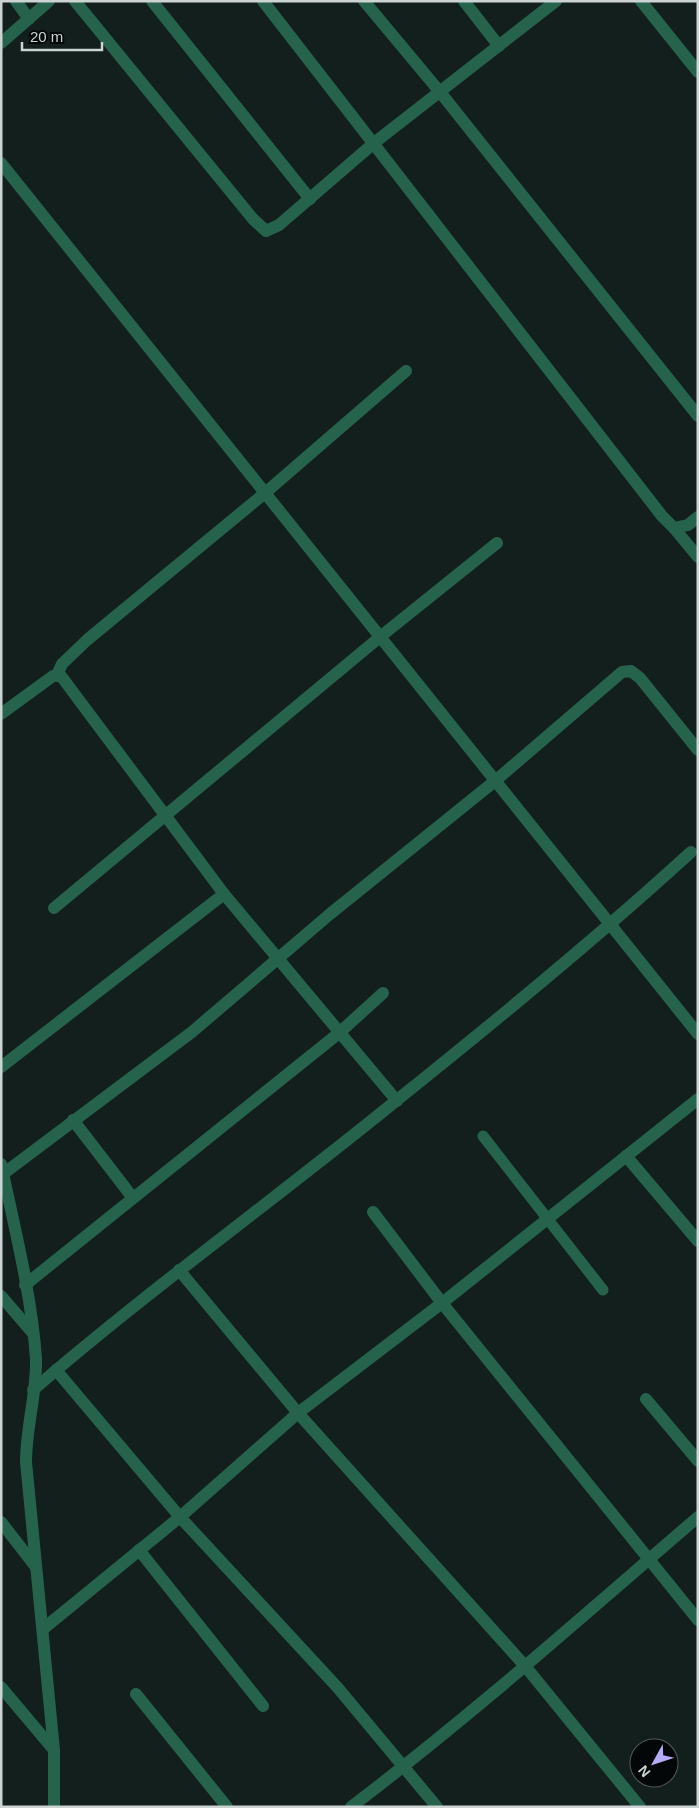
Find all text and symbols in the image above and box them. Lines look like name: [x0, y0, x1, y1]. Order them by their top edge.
scale bar: [22, 20, 102, 52]
text: 20 m: [30, 28, 63, 45]
north arrow: [629, 1738, 679, 1788]
text: N: [635, 1762, 653, 1780]

